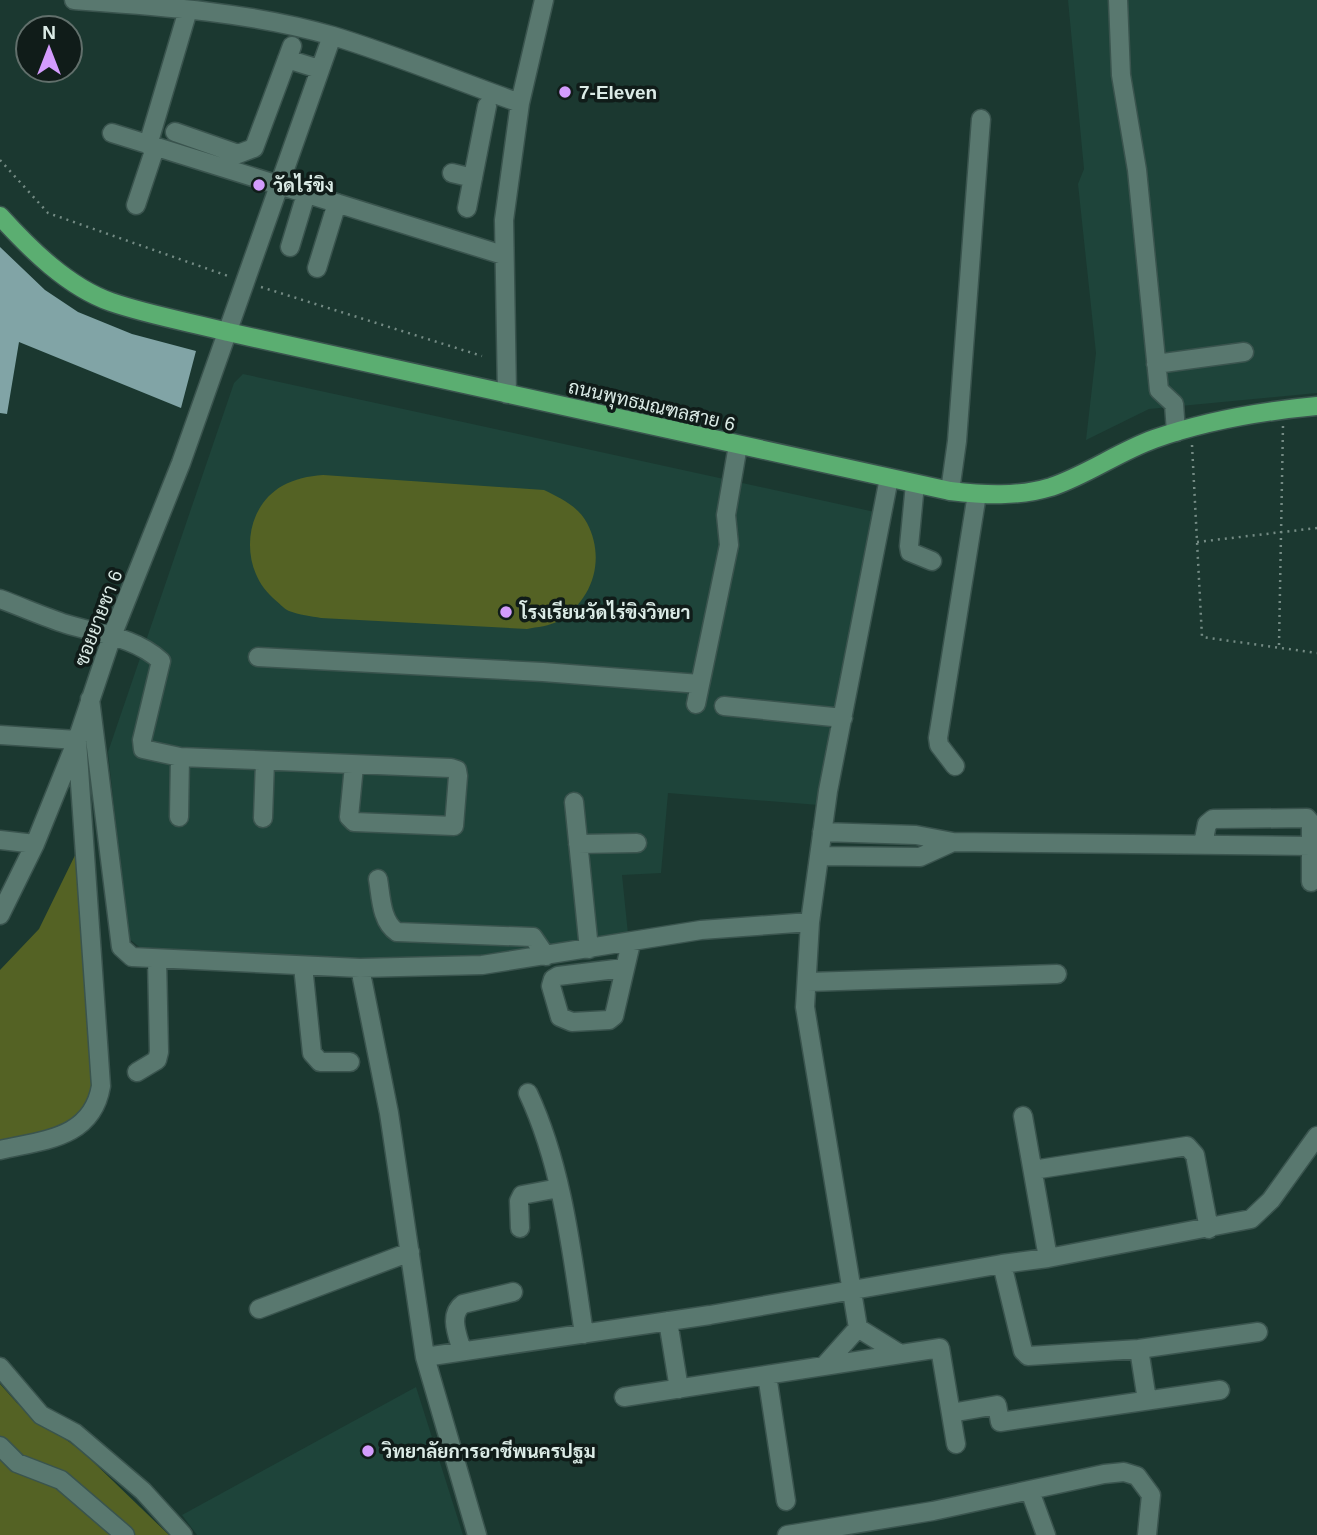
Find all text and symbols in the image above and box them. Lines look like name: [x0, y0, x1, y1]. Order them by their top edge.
north arrow: [14, 14, 84, 84]
text: N: [42, 22, 56, 43]
place label: 7-Eleven: [579, 82, 657, 103]
marker: 7-Eleven: [557, 84, 573, 100]
place label: วัดไร่ขิง: [273, 173, 334, 196]
marker: วัดไร่ขิง: [251, 177, 267, 193]
street label: ถนนพุทธมณฑลสาย 6: [566, 376, 737, 437]
street label: ซอยยายชา 6: [71, 567, 126, 669]
place label: โรงเรียนวัดไร่ขิงวิทยา: [519, 600, 690, 623]
marker: โรงเรียนวัดไร่ขิงวิทยา: [498, 604, 514, 620]
place label: วิทยาลัยการอาชีพนครปฐม: [381, 1439, 596, 1464]
marker: วิทยาลัยการอาชีพนครปฐม: [360, 1443, 376, 1459]

